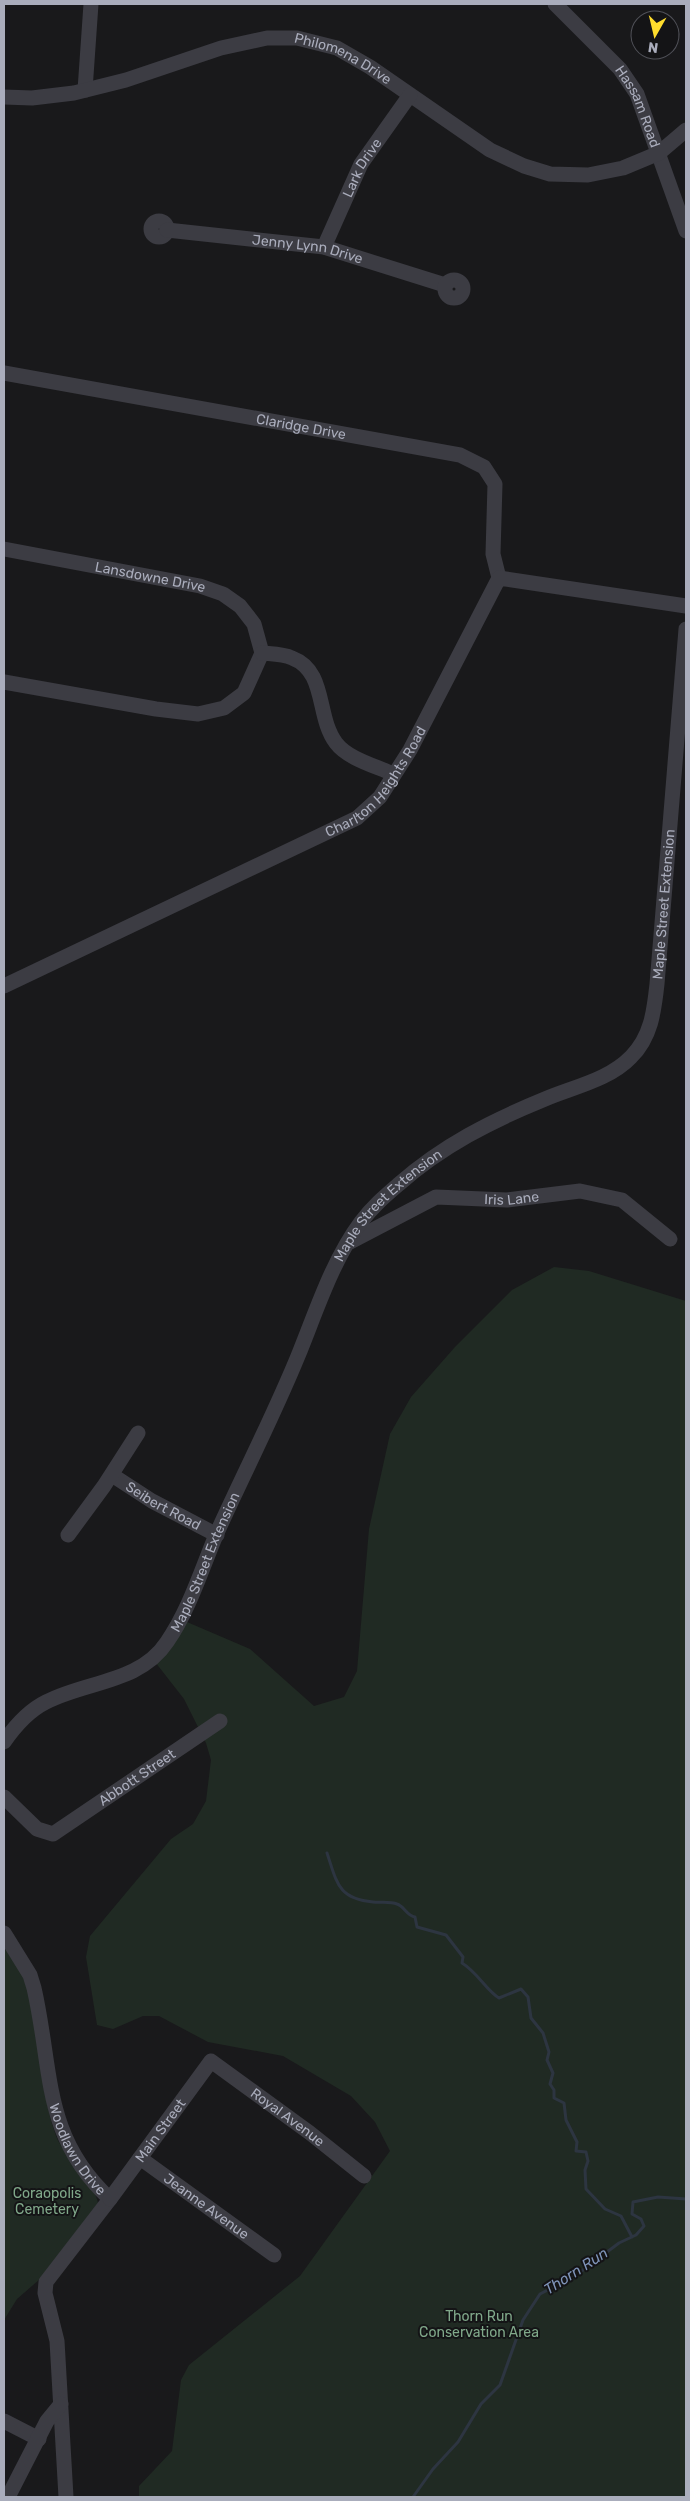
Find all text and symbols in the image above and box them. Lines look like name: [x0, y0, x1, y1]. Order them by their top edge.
north arrow: [630, 10, 680, 60]
street label: Philomena Drive: [293, 30, 395, 88]
text: N: [647, 38, 659, 56]
street label: Hassam Road: [611, 63, 663, 150]
street label: Lark Drive: [339, 135, 386, 200]
street label: Jenny Lynn Drive: [251, 231, 365, 268]
street label: Claridge Drive: [255, 411, 348, 443]
street label: Lansdowne Drive: [94, 558, 208, 596]
street label: Charlton Heights Road: [322, 723, 430, 841]
street label: Maple Street Extension: [649, 828, 679, 980]
street label: Maple Street Extension: [331, 1146, 445, 1265]
street label: Iris Lane: [484, 1188, 540, 1209]
street label: Seibert Road: [122, 1478, 204, 1534]
street label: Maple Street Extension: [167, 1490, 244, 1635]
street label: Abbott Street: [96, 1745, 179, 1810]
street label: Royal Avenue: [247, 2085, 328, 2150]
street label: Main Street: [132, 2095, 190, 2166]
street label: Woodlawn Drive: [45, 2101, 109, 2199]
street label: Jeanne Avenue: [160, 2170, 252, 2243]
park label: Coraopolis Cemetery: [13, 2185, 81, 2218]
water label: Thorn Run: [541, 2244, 611, 2298]
park label: Thorn Run Conservation Area: [419, 2308, 539, 2341]

